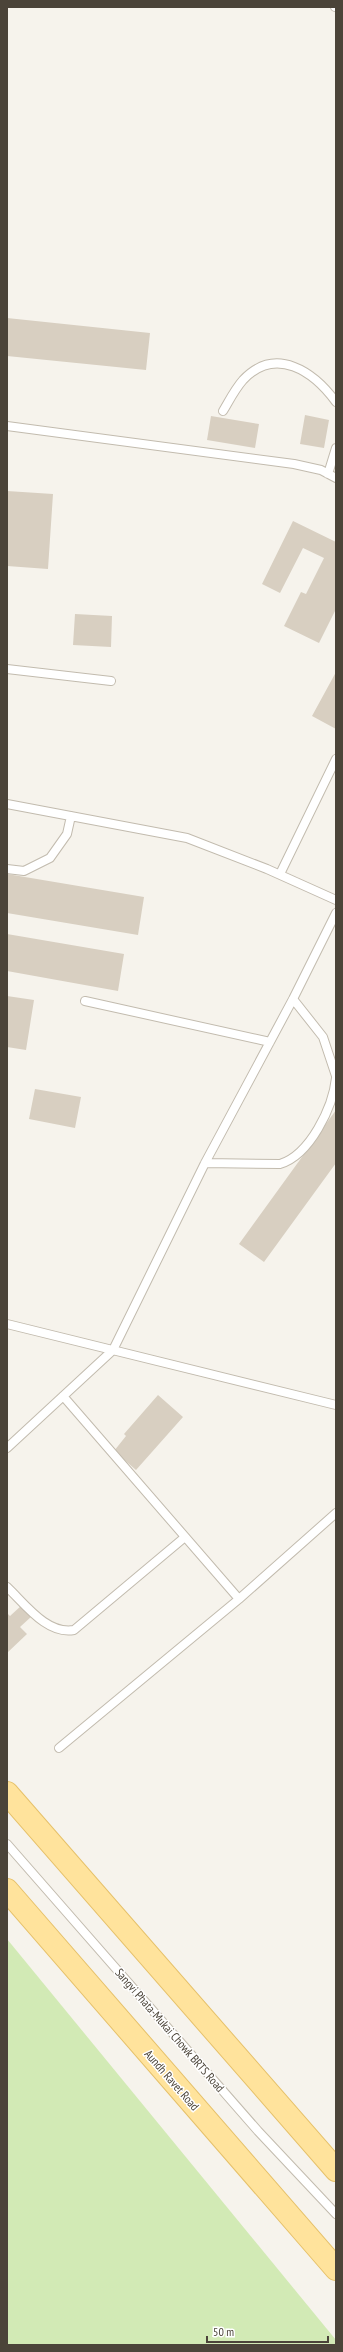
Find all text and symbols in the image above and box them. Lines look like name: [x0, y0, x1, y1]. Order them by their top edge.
street label: Sangvi Phata-Mukai Chowk BRTS Road: [112, 1965, 228, 2095]
street label: Aundh Ravet Road: [142, 2047, 202, 2113]
scale bar: [207, 2318, 328, 2344]
text: 50 m: [213, 2324, 234, 2339]

